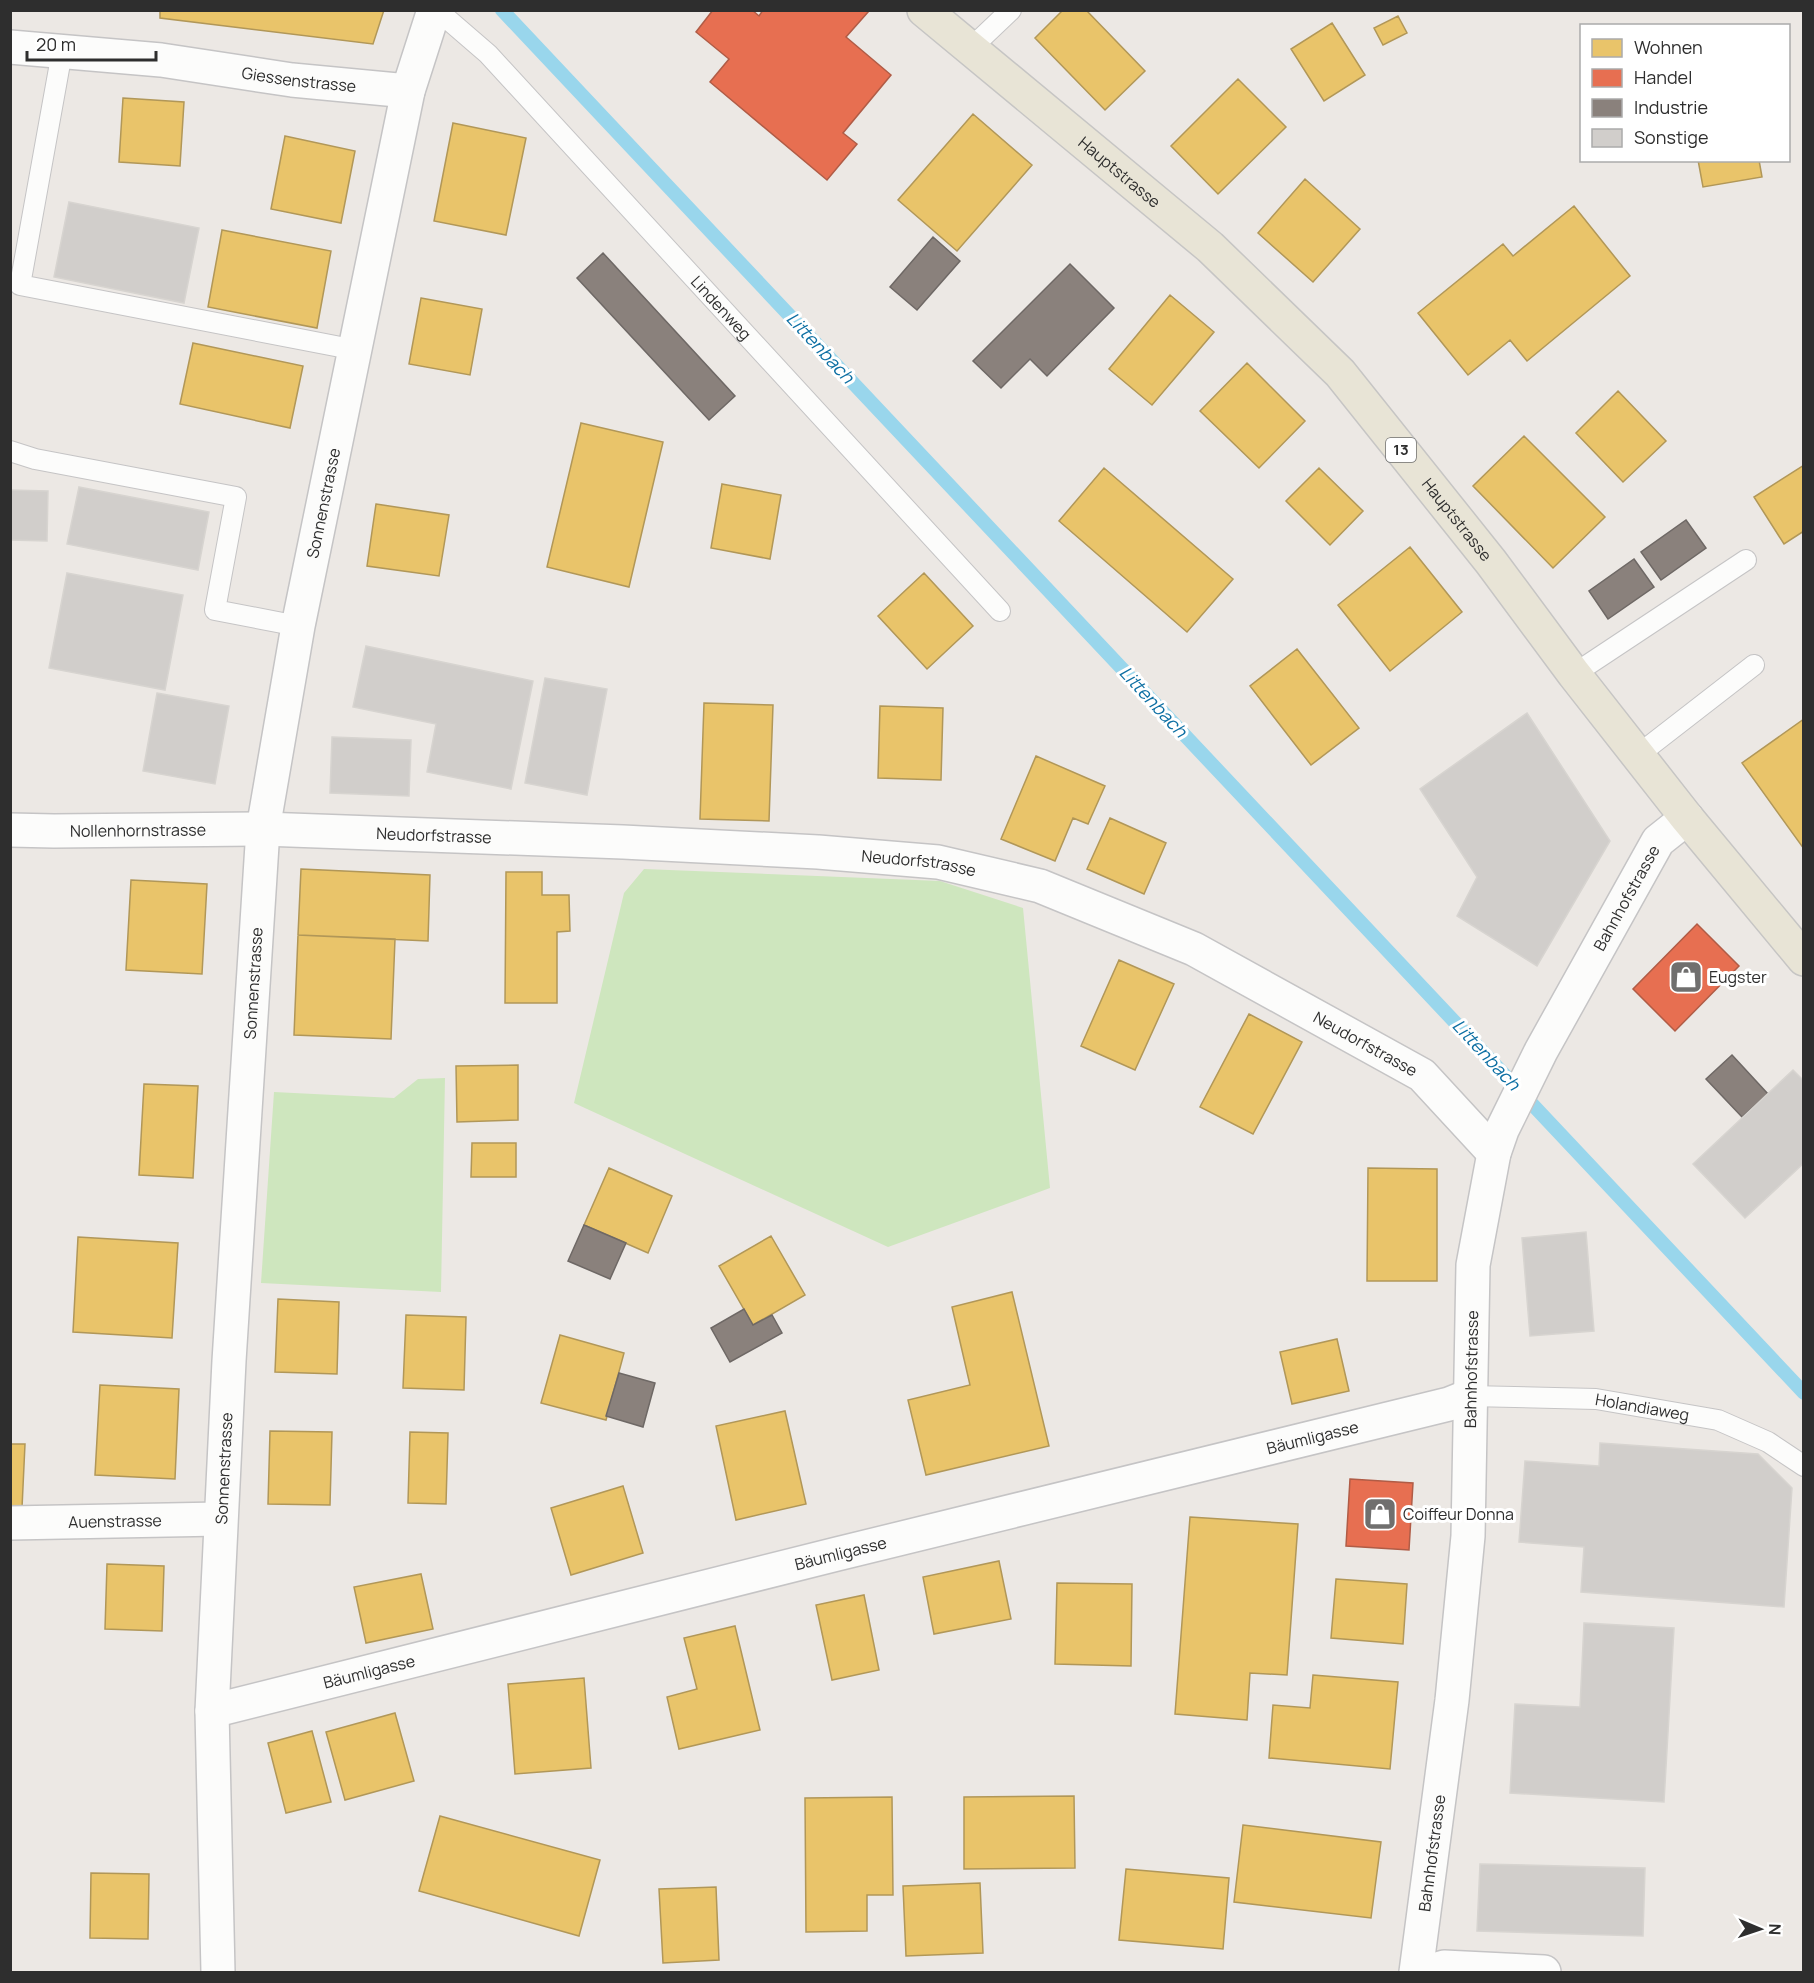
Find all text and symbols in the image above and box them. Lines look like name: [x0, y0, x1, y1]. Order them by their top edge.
scale bar: [27, 24, 156, 62]
legend: [1580, 24, 1790, 162]
text: 20 m: [36, 32, 76, 56]
text: Wohnen: [1634, 35, 1703, 59]
street label: Giessenstrasse: [240, 61, 357, 97]
text: Handel: [1634, 65, 1692, 89]
text: Industrie: [1634, 95, 1708, 119]
text: Sonstige: [1634, 125, 1708, 149]
street label: Hauptstrasse: [1074, 132, 1165, 213]
street label: Lindenweg: [686, 271, 757, 345]
water label: Littenbach: [782, 307, 861, 389]
road number: 13: [1386, 438, 1416, 462]
street label: Sonnenstrasse: [301, 446, 345, 560]
street label: Hauptstrasse: [1417, 473, 1497, 566]
water label: Littenbach: [1115, 661, 1194, 743]
street label: Nollenhornstrasse: [70, 819, 206, 842]
street label: Neudorfstrasse: [376, 822, 492, 848]
street label: Bahnhofstrasse: [1588, 841, 1665, 955]
street label: Neudorfstrasse: [861, 845, 978, 882]
street label: Sonnenstrasse: [239, 927, 268, 1040]
shop icon: Eugster: [1668, 959, 1704, 995]
place label: Eugster: [1709, 966, 1767, 988]
street label: Neudorfstrasse: [1310, 1006, 1421, 1081]
water label: Littenbach: [1448, 1014, 1527, 1096]
street label: Bahnhofstrasse: [1459, 1310, 1483, 1428]
street label: Holandiaweg: [1594, 1388, 1691, 1426]
street label: Sonnenstrasse: [210, 1412, 237, 1525]
street label: Bäumligasse: [1264, 1416, 1361, 1459]
shop icon: Coiffeur Donna: [1362, 1496, 1398, 1532]
place label: Coiffeur Donna: [1403, 1503, 1514, 1525]
street label: Auenstrasse: [68, 1509, 162, 1533]
street label: Bäumligasse: [792, 1531, 889, 1575]
street label: Bäumligasse: [321, 1649, 417, 1694]
street label: Bahnhofstrasse: [1413, 1793, 1450, 1913]
north arrow: [1730, 1899, 1790, 1959]
text: N: [1764, 1923, 1786, 1936]

